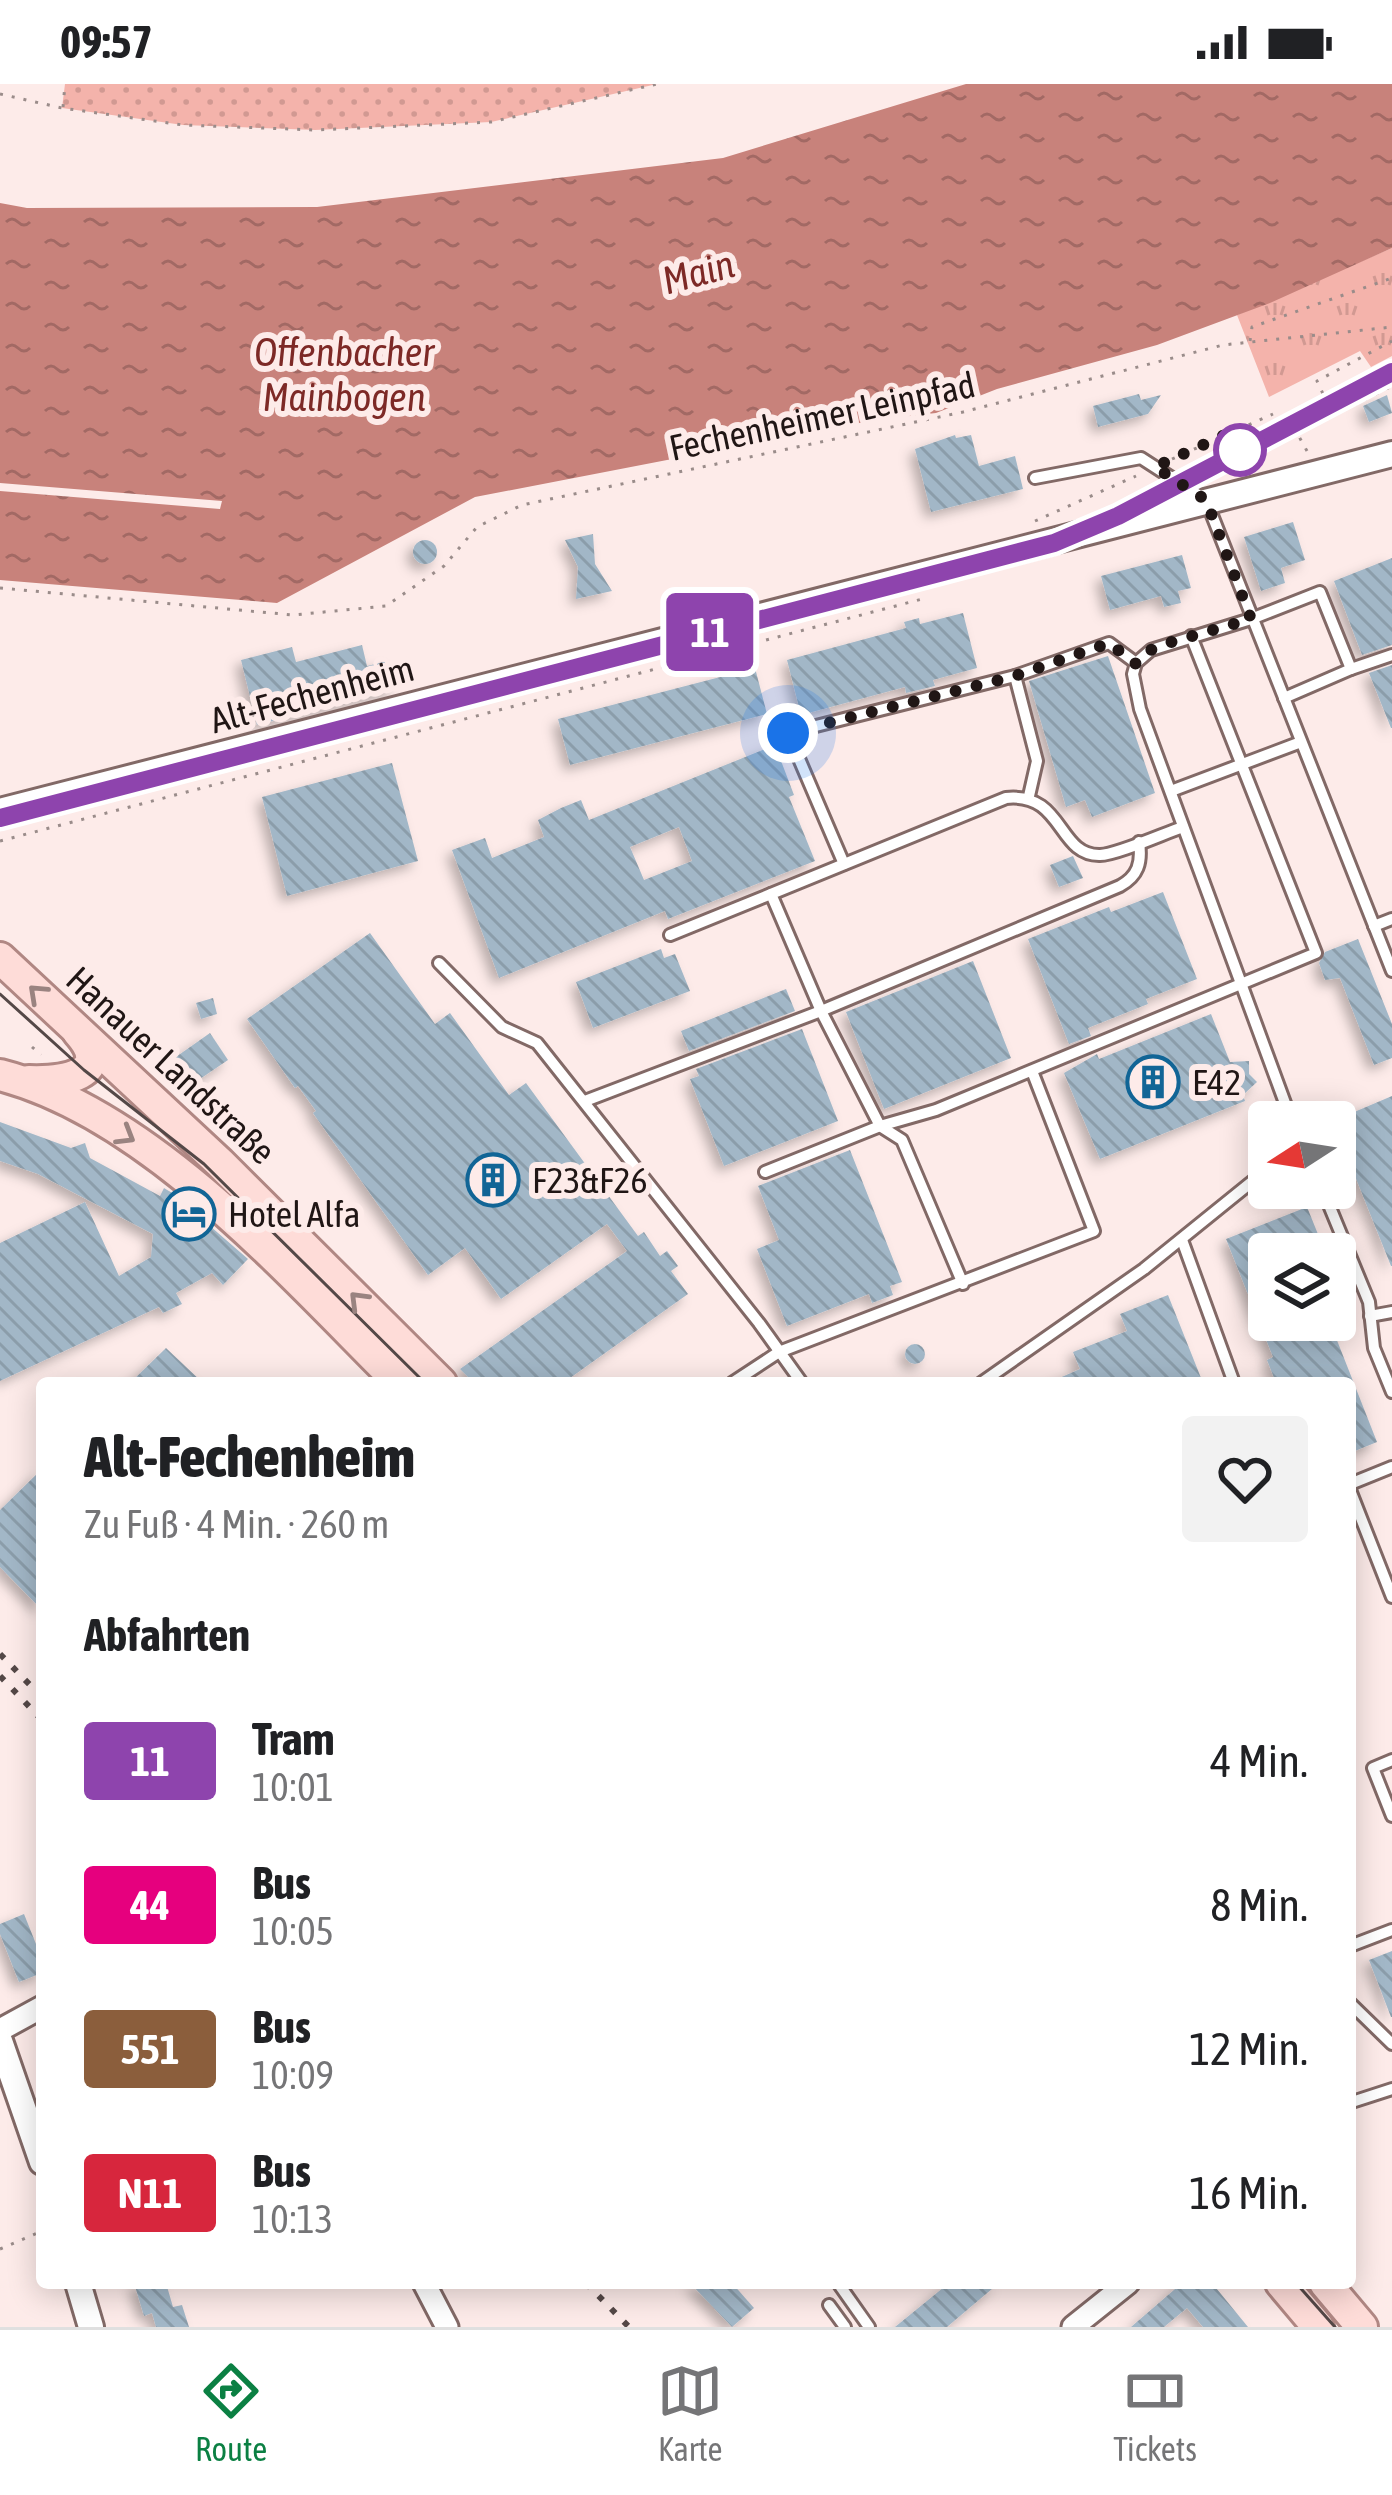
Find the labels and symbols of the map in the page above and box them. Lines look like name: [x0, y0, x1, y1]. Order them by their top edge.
water label: Main: [657, 241, 739, 303]
water label: Offenbacher Mainbogen: [254, 330, 435, 419]
street label: Fechenheimer Leinpfad: [665, 363, 979, 469]
unlabelled marker: [1215, 425, 1265, 475]
line badge: 11: [656, 593, 764, 671]
street label: Alt-Fechenheim: [206, 647, 418, 741]
your location: [758, 703, 818, 763]
street label: Hanauer Landstraße: [58, 958, 284, 1172]
one-way arrow: [29, 985, 50, 1007]
building icon: E42: [1125, 1054, 1181, 1110]
place label: E42: [1192, 1061, 1241, 1103]
north arrow: [1248, 1101, 1356, 1209]
one-way arrow: [113, 1122, 135, 1144]
building icon: F23&F26: [465, 1152, 521, 1208]
place label: F23&F26: [532, 1159, 647, 1201]
hotel icon: Hotel Alfa: [161, 1186, 217, 1242]
place label: Hotel Alfa: [228, 1193, 361, 1235]
one-way arrow: [350, 1293, 372, 1315]

